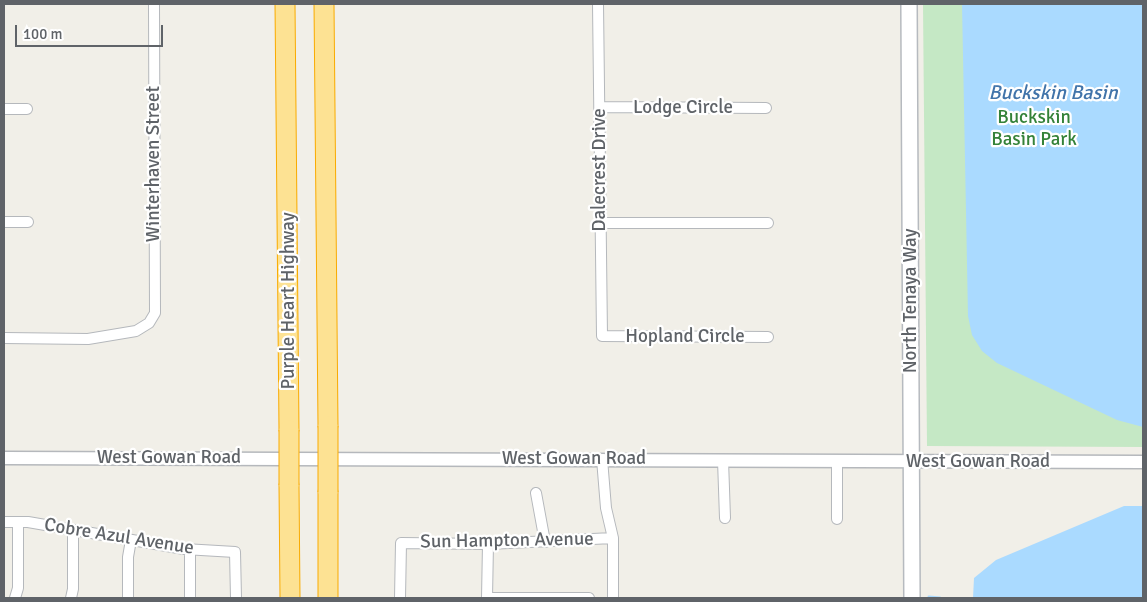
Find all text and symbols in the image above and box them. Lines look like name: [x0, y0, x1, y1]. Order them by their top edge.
scale bar: [18, 15, 165, 47]
text: 100 m: [23, 25, 63, 43]
water label: Buckskin Basin: [988, 82, 1118, 106]
street label: Winterhaven Street: [143, 86, 165, 242]
street label: Lodge Circle: [633, 97, 733, 119]
park label: Buckskin Basin Park: [991, 107, 1077, 151]
street label: Dalecrest Drive: [589, 108, 611, 232]
street label: Purple Heart Highway: [278, 212, 300, 390]
street label: North Tenaya Way: [900, 229, 922, 373]
street label: Hopland Circle: [625, 326, 745, 348]
street label: West Gowan Road: [97, 447, 241, 469]
street label: West Gowan Road: [502, 448, 646, 470]
street label: West Gowan Road: [906, 451, 1050, 473]
street label: Cobre Azul Avenue: [43, 514, 195, 560]
street label: Sun Hampton Avenue: [420, 528, 594, 554]

